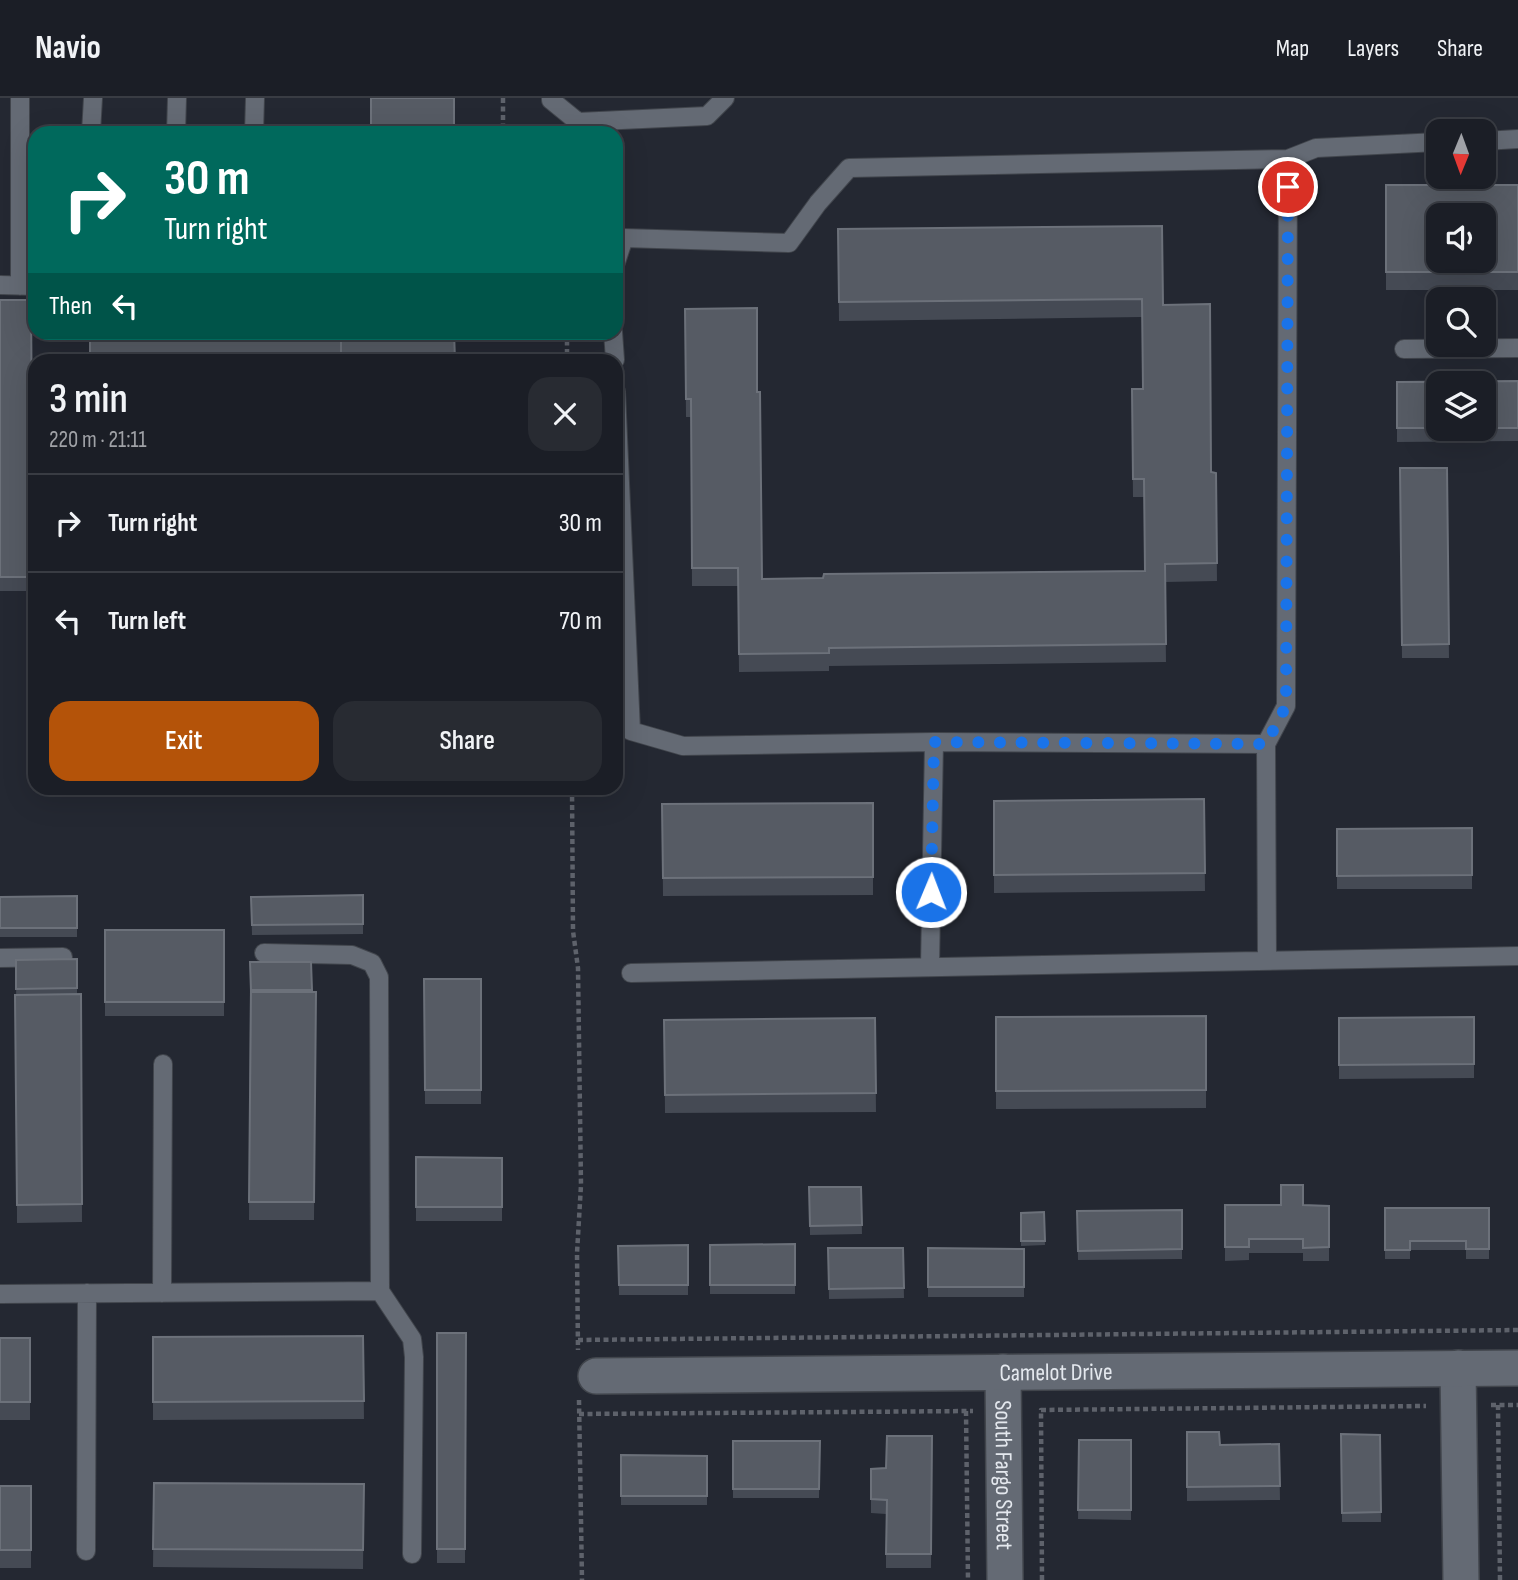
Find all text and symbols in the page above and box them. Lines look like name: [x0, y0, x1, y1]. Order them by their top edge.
text: Navio: [35, 28, 101, 68]
text: Map: [1276, 34, 1309, 63]
text: Layers: [1347, 34, 1399, 63]
text: Share: [1437, 34, 1483, 63]
north arrow: [1426, 119, 1496, 189]
map controls: [1426, 119, 1496, 441]
text: 30 m: [164, 150, 249, 209]
icon: right: [49, 154, 140, 245]
pin: [1258, 157, 1318, 217]
icon: arrive: [1269, 168, 1307, 206]
button: sound: [1426, 203, 1496, 273]
text: Turn right: [164, 210, 268, 249]
icon: left: [106, 287, 144, 325]
button: search: [1426, 287, 1496, 357]
text: Then: [49, 291, 92, 322]
button: layers: [1426, 371, 1496, 441]
text: 3 min: [49, 374, 128, 425]
button: close: [528, 377, 602, 451]
text: 220 m · 21:11: [49, 426, 147, 454]
icon: right: [49, 504, 87, 542]
text: Turn right: [108, 508, 197, 539]
text: 30 m: [559, 508, 602, 539]
icon: left: [49, 602, 87, 640]
text: Turn left: [108, 606, 186, 637]
text: 70 m: [559, 606, 602, 637]
button: Exit: [49, 701, 319, 781]
button: Share: [333, 701, 602, 781]
position arrow: [894, 855, 968, 929]
street label: Camelot Drive: [999, 1357, 1113, 1387]
street label: South Fargo Street: [989, 1400, 1019, 1550]

